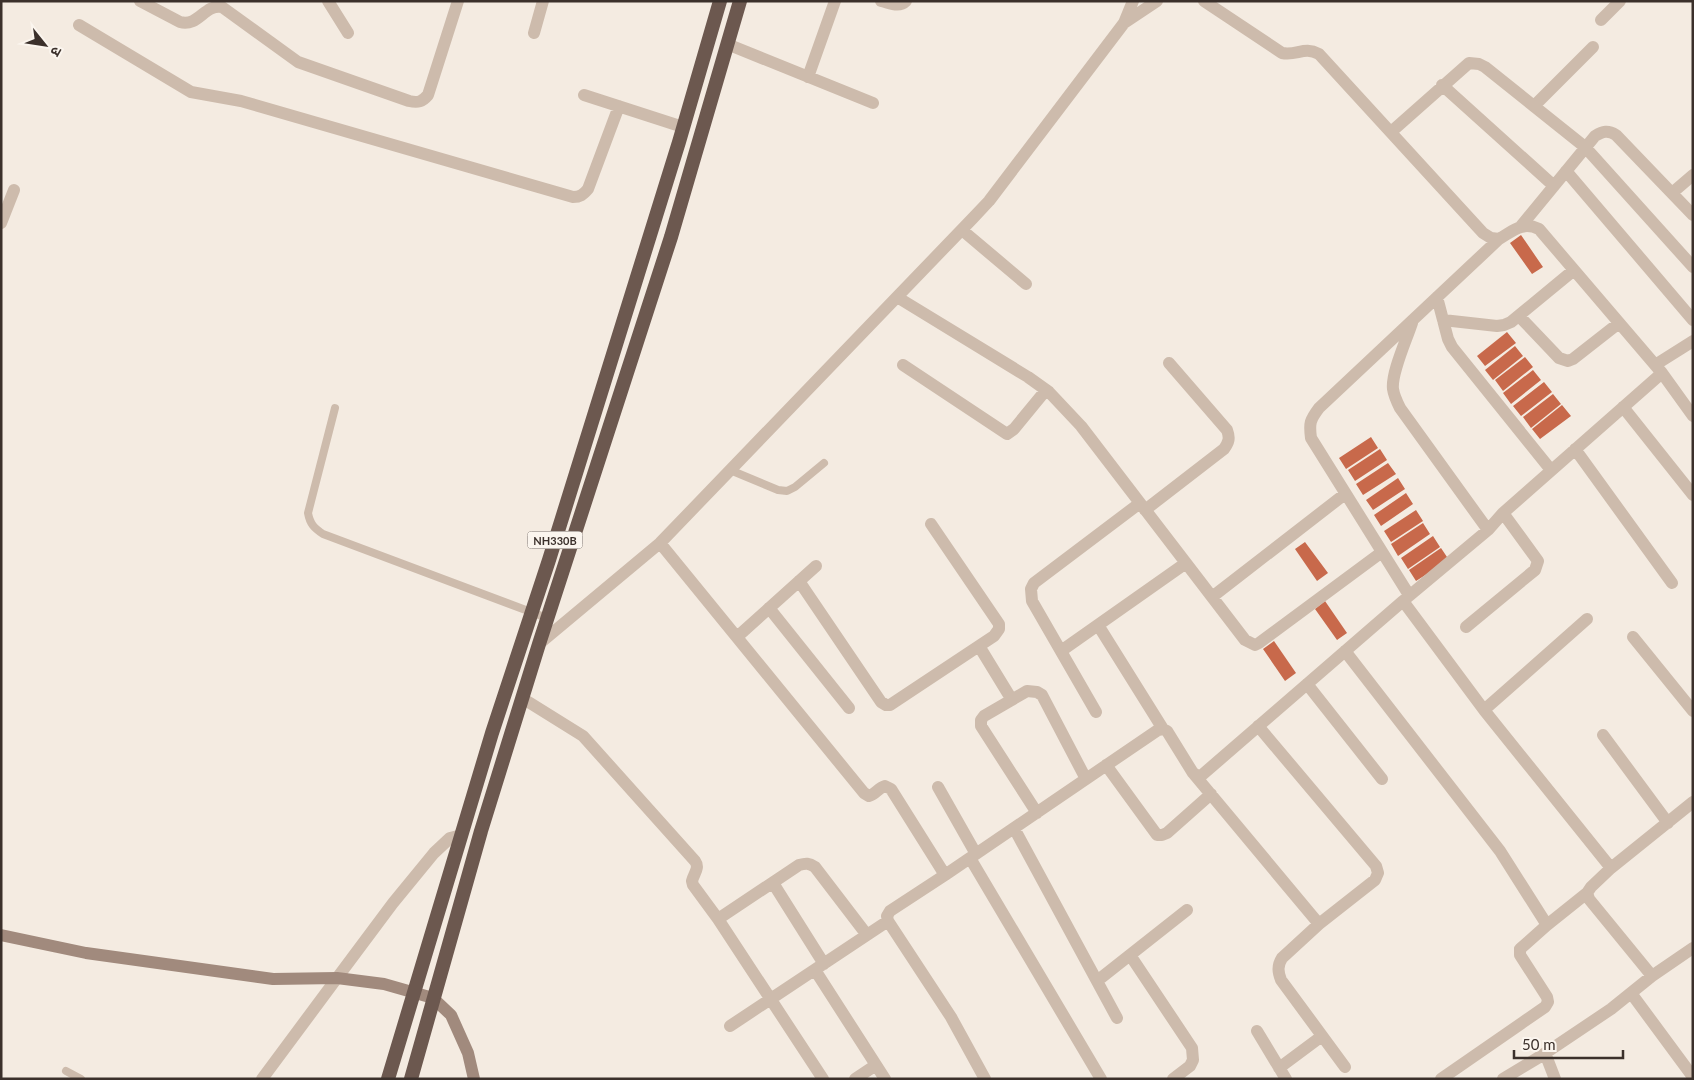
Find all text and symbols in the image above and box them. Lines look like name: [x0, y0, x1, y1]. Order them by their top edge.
north arrow: [20, 20, 70, 70]
text: उ: [47, 44, 66, 60]
road number: NH330B: [528, 532, 582, 548]
scale bar: [1514, 1028, 1623, 1060]
text: 50 m: [1522, 1035, 1556, 1053]

